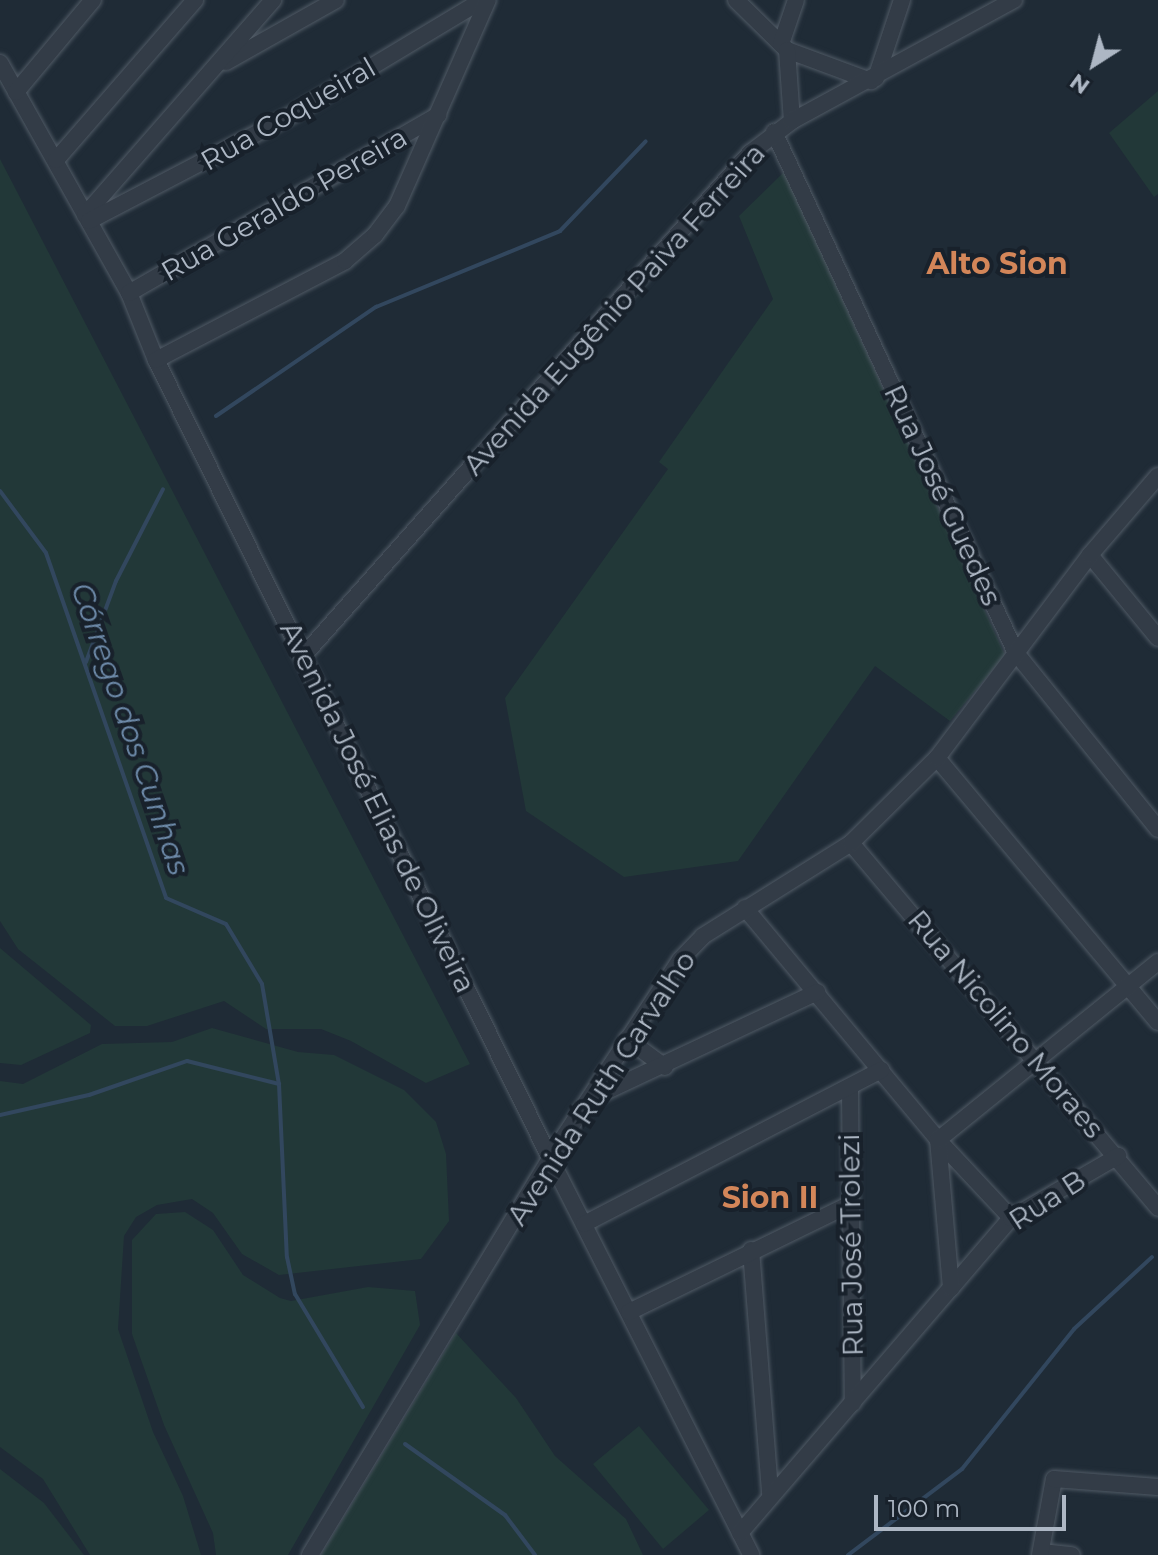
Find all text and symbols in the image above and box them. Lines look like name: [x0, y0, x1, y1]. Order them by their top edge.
north arrow: [1054, 24, 1134, 104]
street label: Rua Coqueiral: [195, 50, 381, 178]
text: N: [1064, 68, 1095, 100]
street label: Rua Geraldo Pereira: [155, 120, 413, 288]
street label: Avenida Eugênio Paiva Ferreira: [456, 136, 772, 482]
district label: Alto Sion: [926, 246, 1068, 282]
street label: Rua José Guedes: [877, 379, 1009, 611]
water label: Córrego dos Cunhas: [63, 578, 197, 880]
street label: Avenida José Elias de Oliveira: [273, 616, 483, 998]
street label: Rua Nicolino Moraes: [901, 903, 1111, 1145]
street label: Avenida Ruth Carvalho: [500, 945, 702, 1231]
street label: Rua José Trolezi: [832, 1133, 870, 1357]
street label: Rua B: [1003, 1163, 1091, 1237]
district label: Sion II: [722, 1180, 818, 1216]
scale bar: [878, 1479, 1070, 1529]
text: 100 m: [888, 1494, 960, 1523]

